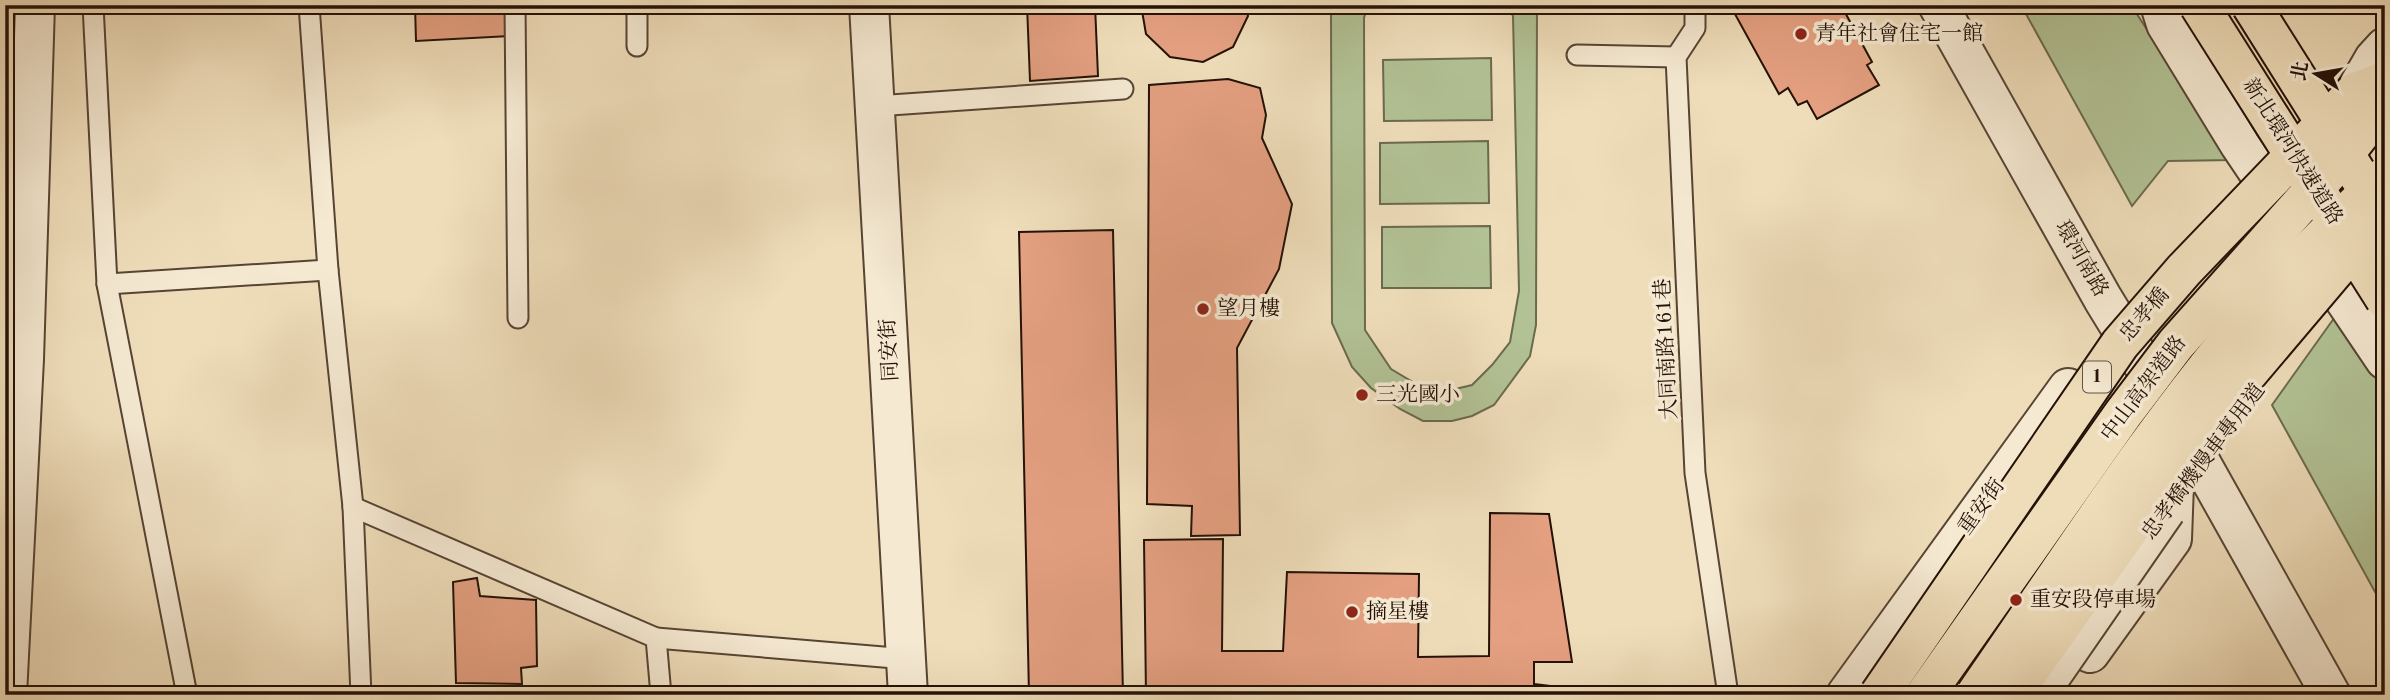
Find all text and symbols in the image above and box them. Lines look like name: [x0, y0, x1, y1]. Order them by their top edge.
place label: 青年社會住宅一館: [1815, 21, 1983, 45]
marker: 青年社會住宅一館: [1793, 26, 1809, 42]
north arrow: [2282, 38, 2352, 108]
text: 北: [2289, 60, 2313, 82]
street label: 新北環河快速道路: [2239, 74, 2347, 229]
street label: 環河南路: [2051, 216, 2113, 301]
street label: 大同南路161巷: [1651, 278, 1681, 420]
street label: 忠孝橋: [2115, 283, 2174, 346]
place label: 望月樓: [1217, 297, 1280, 320]
marker: 望月樓: [1195, 301, 1211, 317]
street label: 同安街: [876, 318, 902, 382]
street label: 中山高架道路: [2096, 331, 2190, 446]
road number: 1: [2083, 362, 2111, 392]
street label: 忠孝橋機慢車專用道: [2137, 379, 2269, 544]
place label: 三光國小: [1376, 383, 1460, 406]
marker: 三光國小: [1354, 387, 1370, 403]
street label: 重安街: [1953, 474, 2009, 539]
place label: 重安段停車場: [2030, 588, 2156, 611]
marker: 重安段停車場: [2008, 592, 2024, 608]
place label: 摘星樓: [1366, 600, 1429, 623]
marker: 摘星樓: [1344, 604, 1360, 620]

